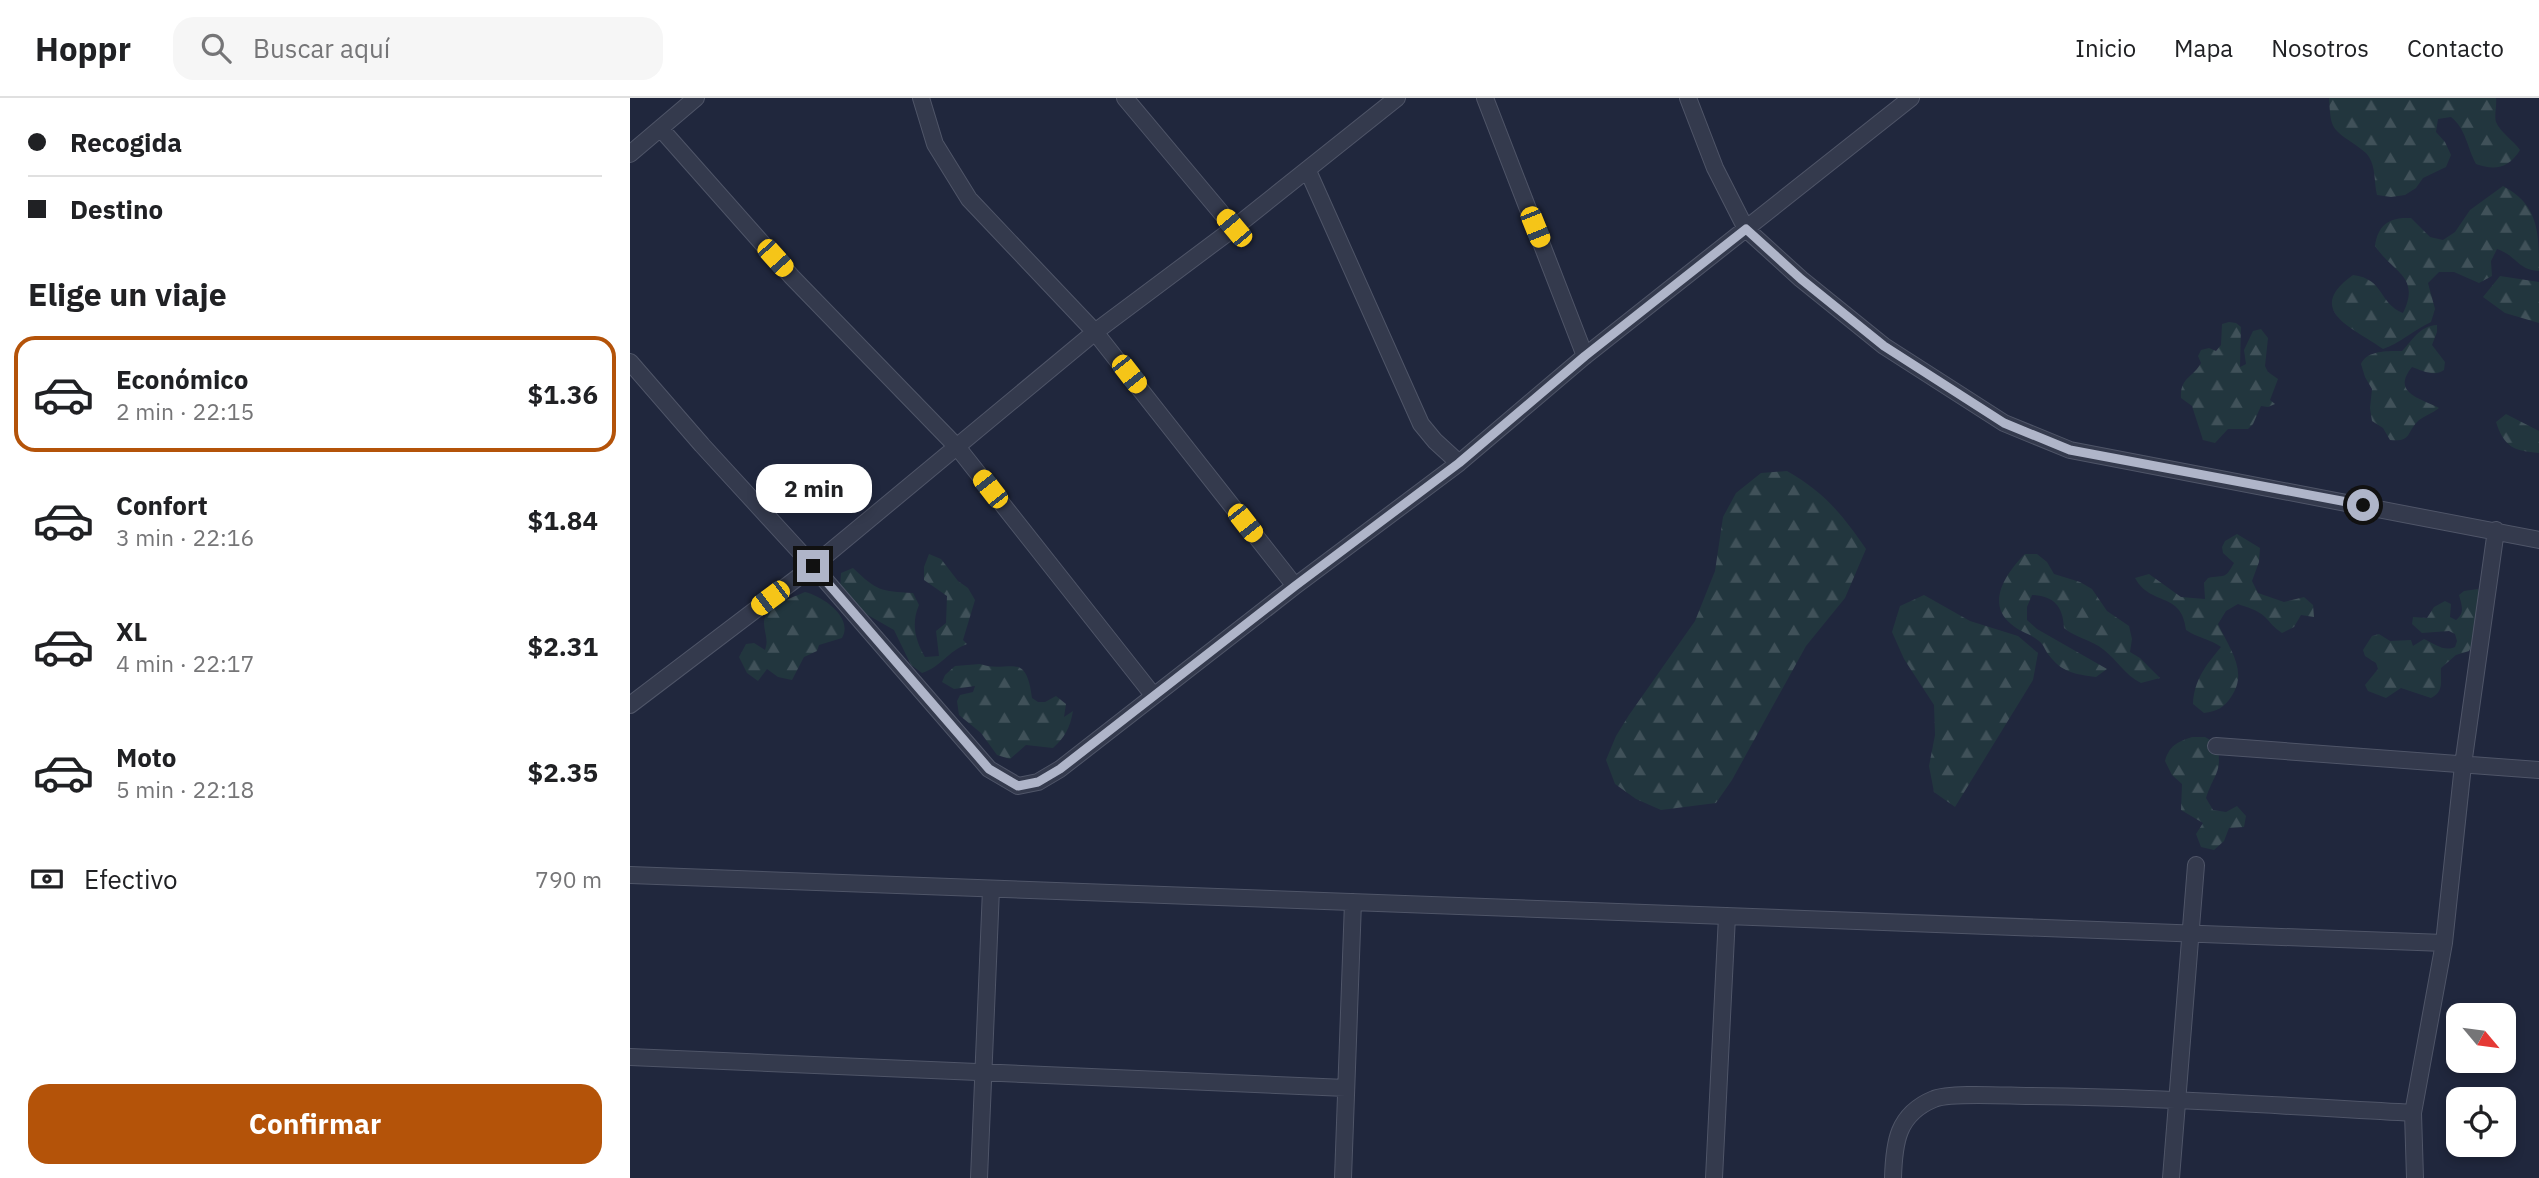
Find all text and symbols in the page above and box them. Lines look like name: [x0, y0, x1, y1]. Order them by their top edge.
search box: [173, 17, 663, 80]
text: Hoppr: [35, 27, 131, 70]
icon: search: [197, 29, 235, 67]
text: Buscar aquí: [253, 31, 390, 65]
text: Inicio: [2075, 32, 2136, 64]
text: Mapa: [2174, 32, 2233, 64]
text: Nosotros: [2271, 32, 2369, 64]
text: Contacto: [2407, 32, 2504, 64]
text: Recogida: [70, 125, 182, 159]
text: Destino: [70, 192, 163, 226]
car: [1518, 204, 1553, 250]
car: [1213, 205, 1256, 251]
car: [754, 235, 797, 281]
text: Elige un viaje: [28, 273, 227, 315]
car: [1108, 351, 1151, 397]
text: Económico: [116, 362, 248, 396]
icon: car: [32, 363, 95, 426]
text: $1.36: [528, 377, 598, 411]
text: 2 min · 22:15: [116, 396, 254, 426]
callout: 2 min: [755, 464, 871, 514]
car: [969, 466, 1012, 512]
text: 2 min: [784, 473, 844, 503]
text: Confort: [116, 488, 208, 522]
icon: car: [32, 489, 95, 552]
route start: [2347, 489, 2379, 521]
car: [1224, 500, 1267, 546]
text: $1.84: [528, 503, 598, 537]
text: 3 min · 22:16: [116, 522, 254, 552]
route end: [797, 550, 829, 582]
car: [747, 577, 794, 619]
text: XL: [116, 614, 147, 648]
icon: car: [32, 615, 95, 678]
text: $2.31: [528, 629, 598, 663]
text: 4 min · 22:17: [116, 648, 254, 678]
text: Moto: [116, 740, 176, 774]
icon: car: [32, 741, 95, 804]
text: $2.35: [528, 755, 598, 789]
text: 5 min · 22:18: [116, 774, 254, 804]
icon: cash: [28, 860, 66, 898]
text: Efectivo: [84, 862, 178, 896]
text: 790 m: [535, 864, 602, 894]
north arrow: [2446, 1003, 2516, 1073]
map controls: [2446, 1003, 2516, 1157]
button: Confirmar: [28, 1084, 602, 1164]
button: locate: [2446, 1087, 2516, 1157]

